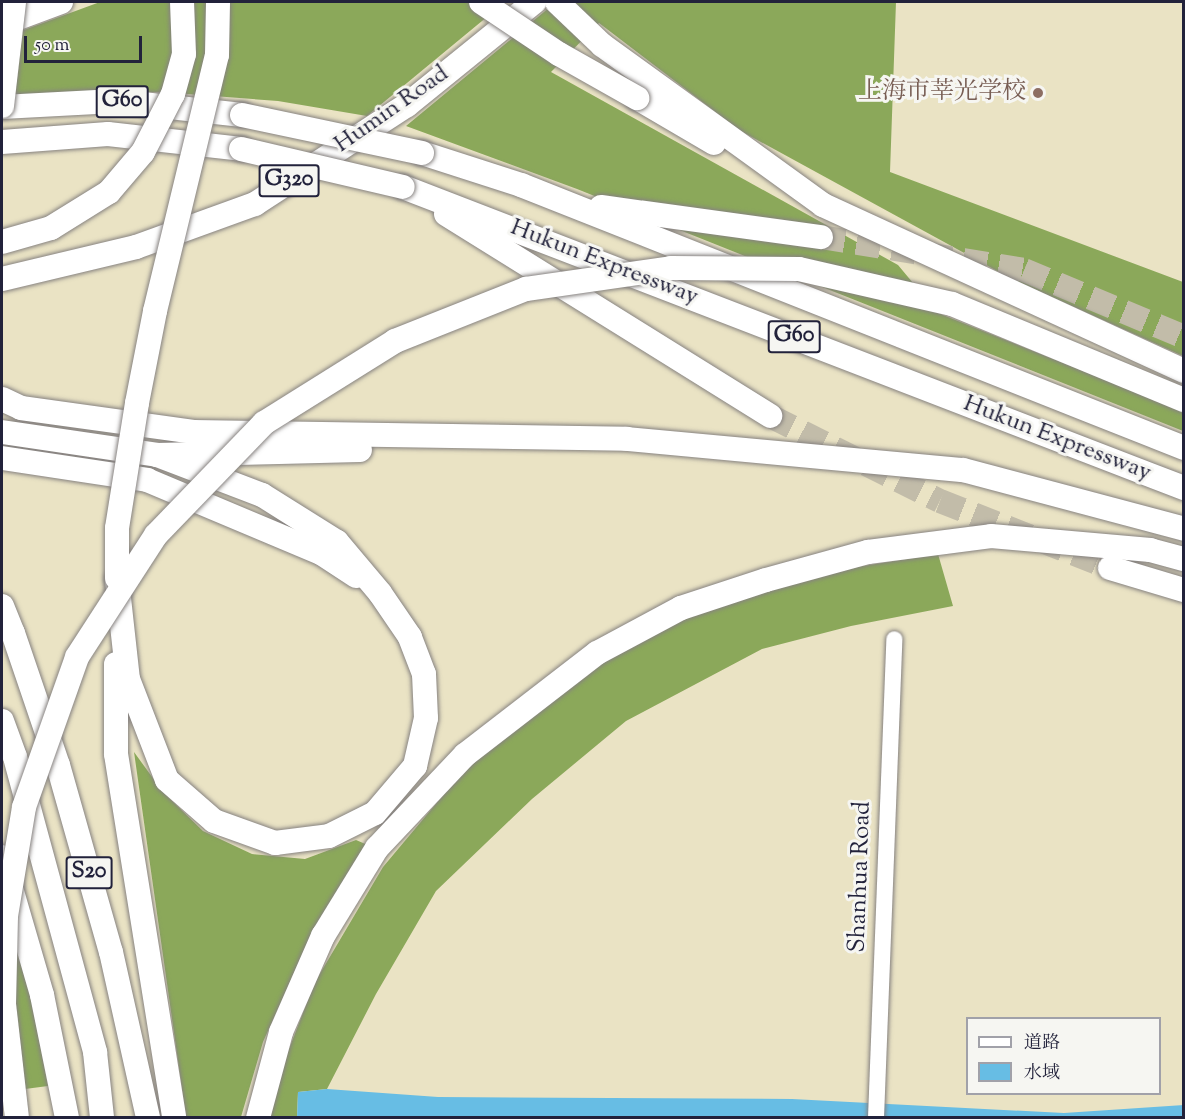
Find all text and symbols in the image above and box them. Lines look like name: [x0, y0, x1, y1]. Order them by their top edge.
scale bar: [27, 24, 146, 62]
text: 50 m: [35, 33, 69, 59]
street label: Humin Road: [329, 60, 455, 160]
place label: 上海市莘光学校: [858, 79, 1026, 107]
road number: G60: [95, 83, 149, 121]
marker: 上海市莘光学校: [1031, 86, 1045, 100]
road number: G320: [258, 162, 320, 200]
street label: Hukun Expressway: [506, 214, 702, 312]
road number: G60: [767, 318, 821, 356]
street label: Hukun Expressway: [959, 390, 1155, 488]
street label: Shanhua Road: [844, 801, 878, 953]
road number: S20: [65, 854, 113, 892]
legend: [966, 1017, 1161, 1095]
text: 道路: [1024, 1031, 1060, 1057]
text: 水域: [1024, 1061, 1060, 1087]

